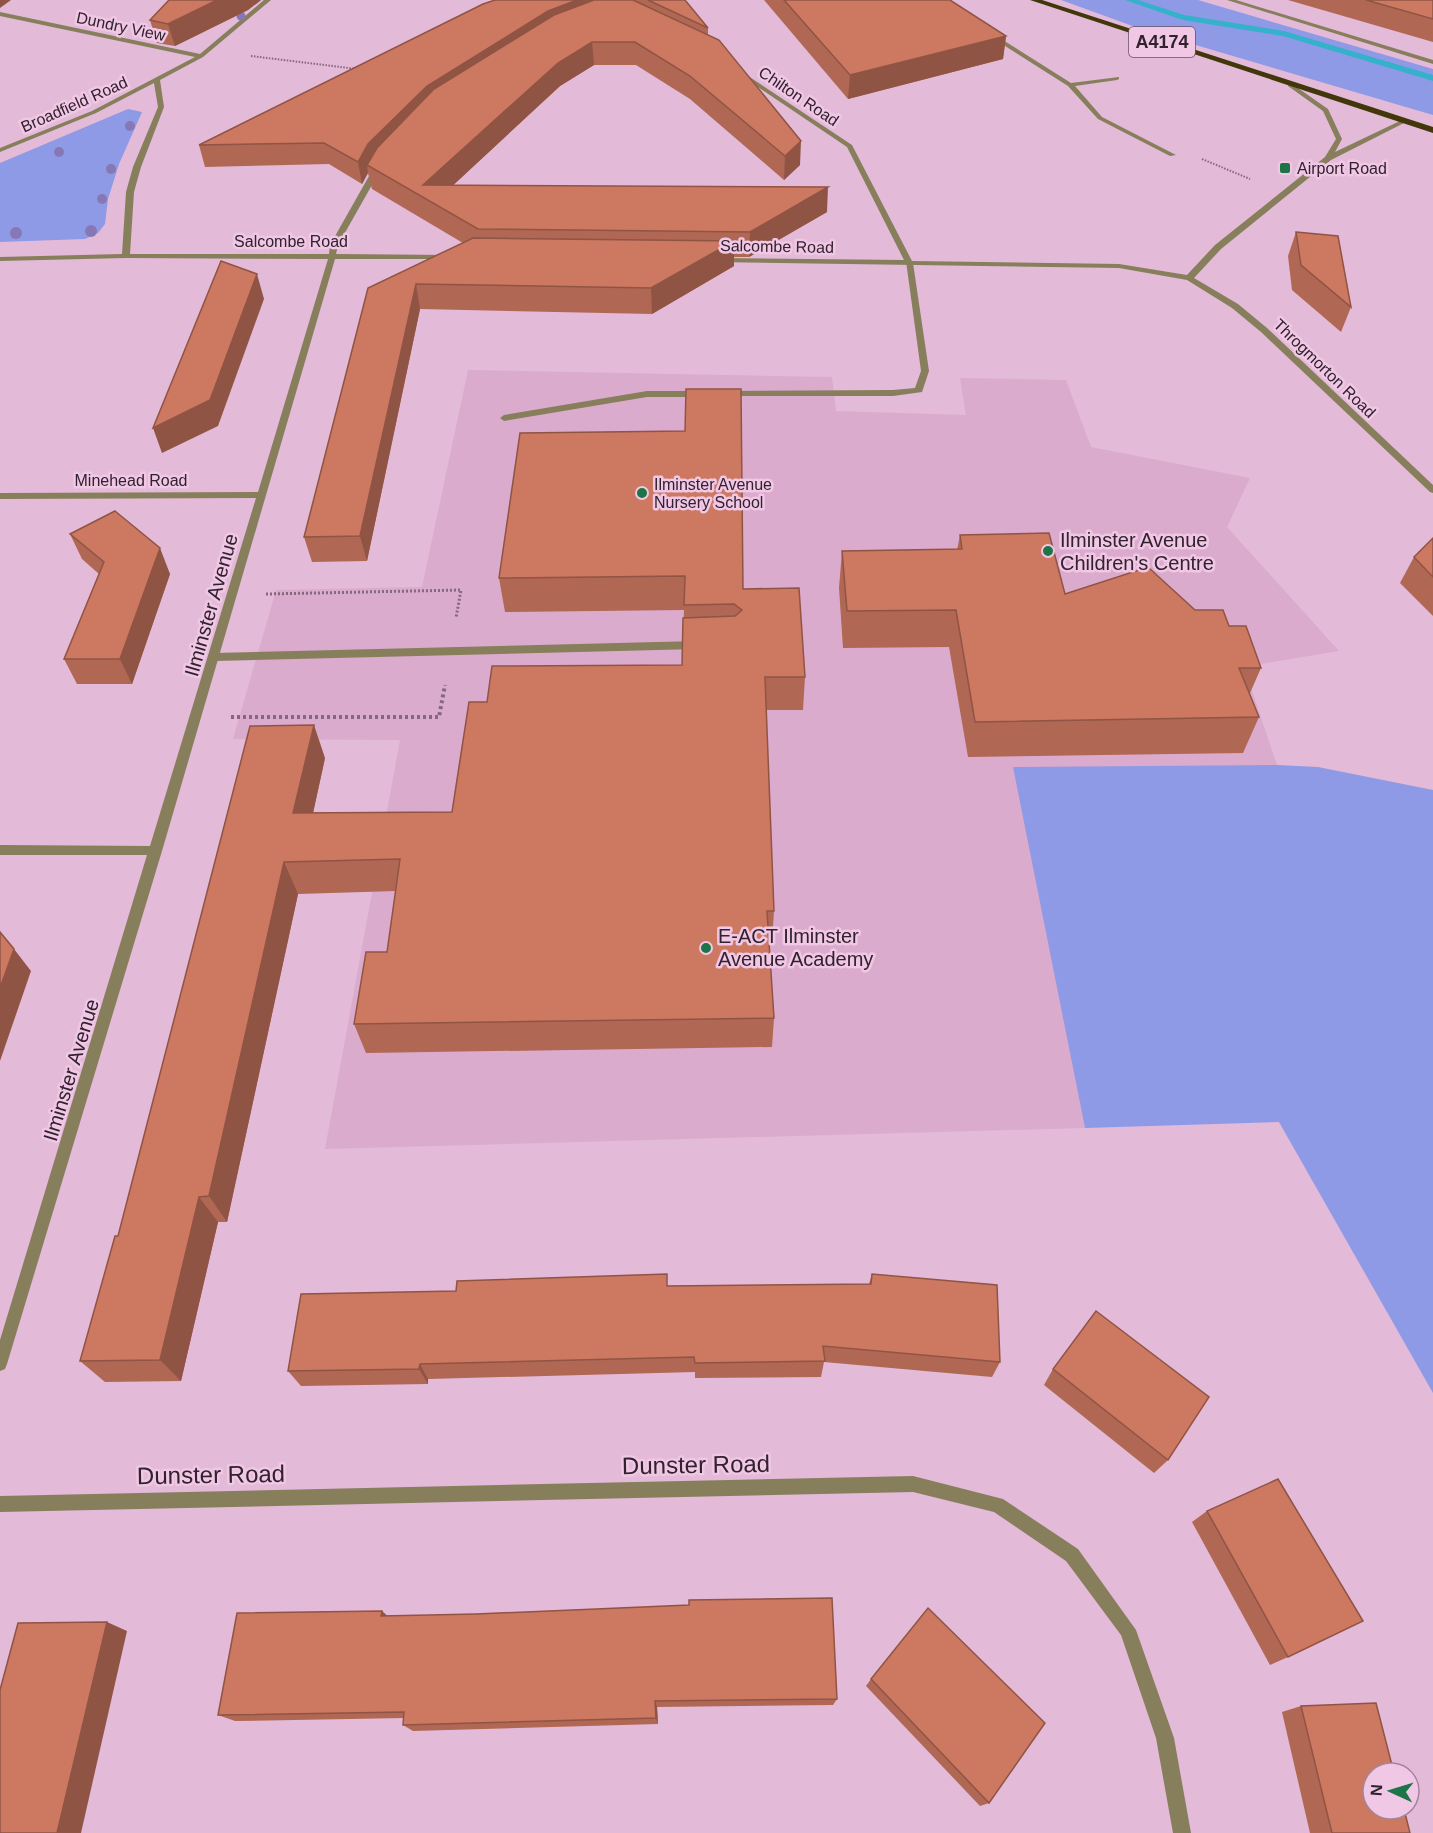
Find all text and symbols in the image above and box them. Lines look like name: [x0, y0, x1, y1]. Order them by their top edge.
street label: Dundry View: [75, 9, 167, 44]
road number: A4174: [1129, 27, 1195, 57]
street label: Chilton Road: [756, 64, 842, 129]
street label: Broadfield Road: [18, 73, 130, 136]
place label: Airport Road: [1297, 160, 1387, 177]
marker: Airport Road: [1278, 161, 1292, 175]
street label: Salcombe Road: [234, 233, 348, 250]
street label: Salcombe Road: [720, 237, 834, 256]
street label: Throgmorton Road: [1270, 316, 1379, 421]
street label: Minehead Road: [75, 472, 187, 489]
place label: Ilminster Avenue Nursery School: [654, 476, 772, 511]
marker: Ilminster Avenue Nursery School: [635, 486, 649, 500]
place label: Ilminster Avenue Children's Centre: [1060, 529, 1214, 574]
street label: Ilminster Avenue: [180, 531, 242, 679]
marker: Ilminster Avenue Children's Centre: [1041, 544, 1055, 558]
place label: E-ACT Ilminster Avenue Academy: [718, 925, 873, 970]
marker: E-ACT Ilminster Avenue Academy: [699, 941, 713, 955]
street label: Ilminster Avenue: [39, 996, 103, 1144]
street label: Dunster Road: [622, 1450, 770, 1479]
street label: Dunster Road: [137, 1460, 285, 1489]
north arrow: [1361, 1761, 1421, 1821]
text: N: [1368, 1784, 1385, 1796]

